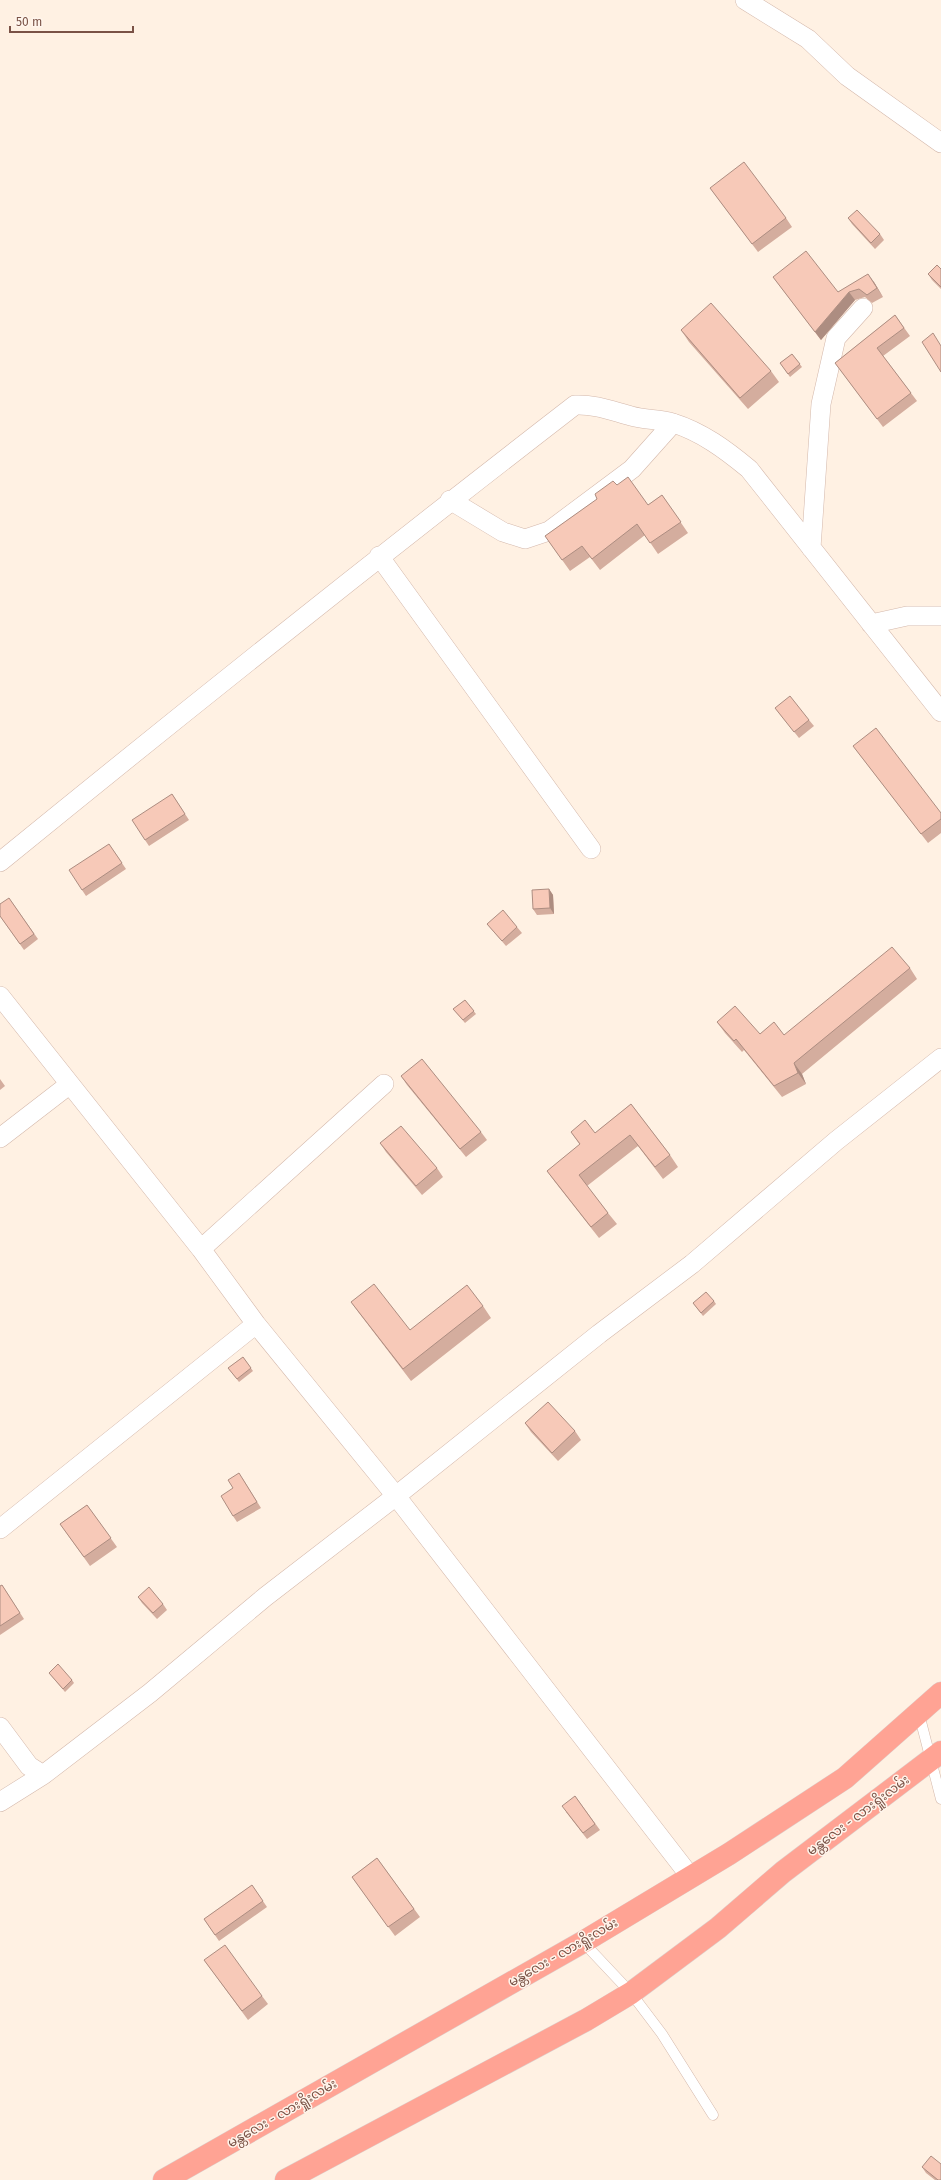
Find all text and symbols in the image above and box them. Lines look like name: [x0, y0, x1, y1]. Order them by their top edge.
scale bar: [10, 8, 133, 34]
text: 50 m: [16, 15, 42, 29]
street label: မန္တလေး - လားရှိုးလမ်း: [804, 1771, 914, 1861]
street label: မန္တလေး - လားရှိုးလမ်း: [505, 1914, 622, 1992]
street label: မန္တလေး - လားရှိုးလမ်း: [224, 2075, 341, 2153]

